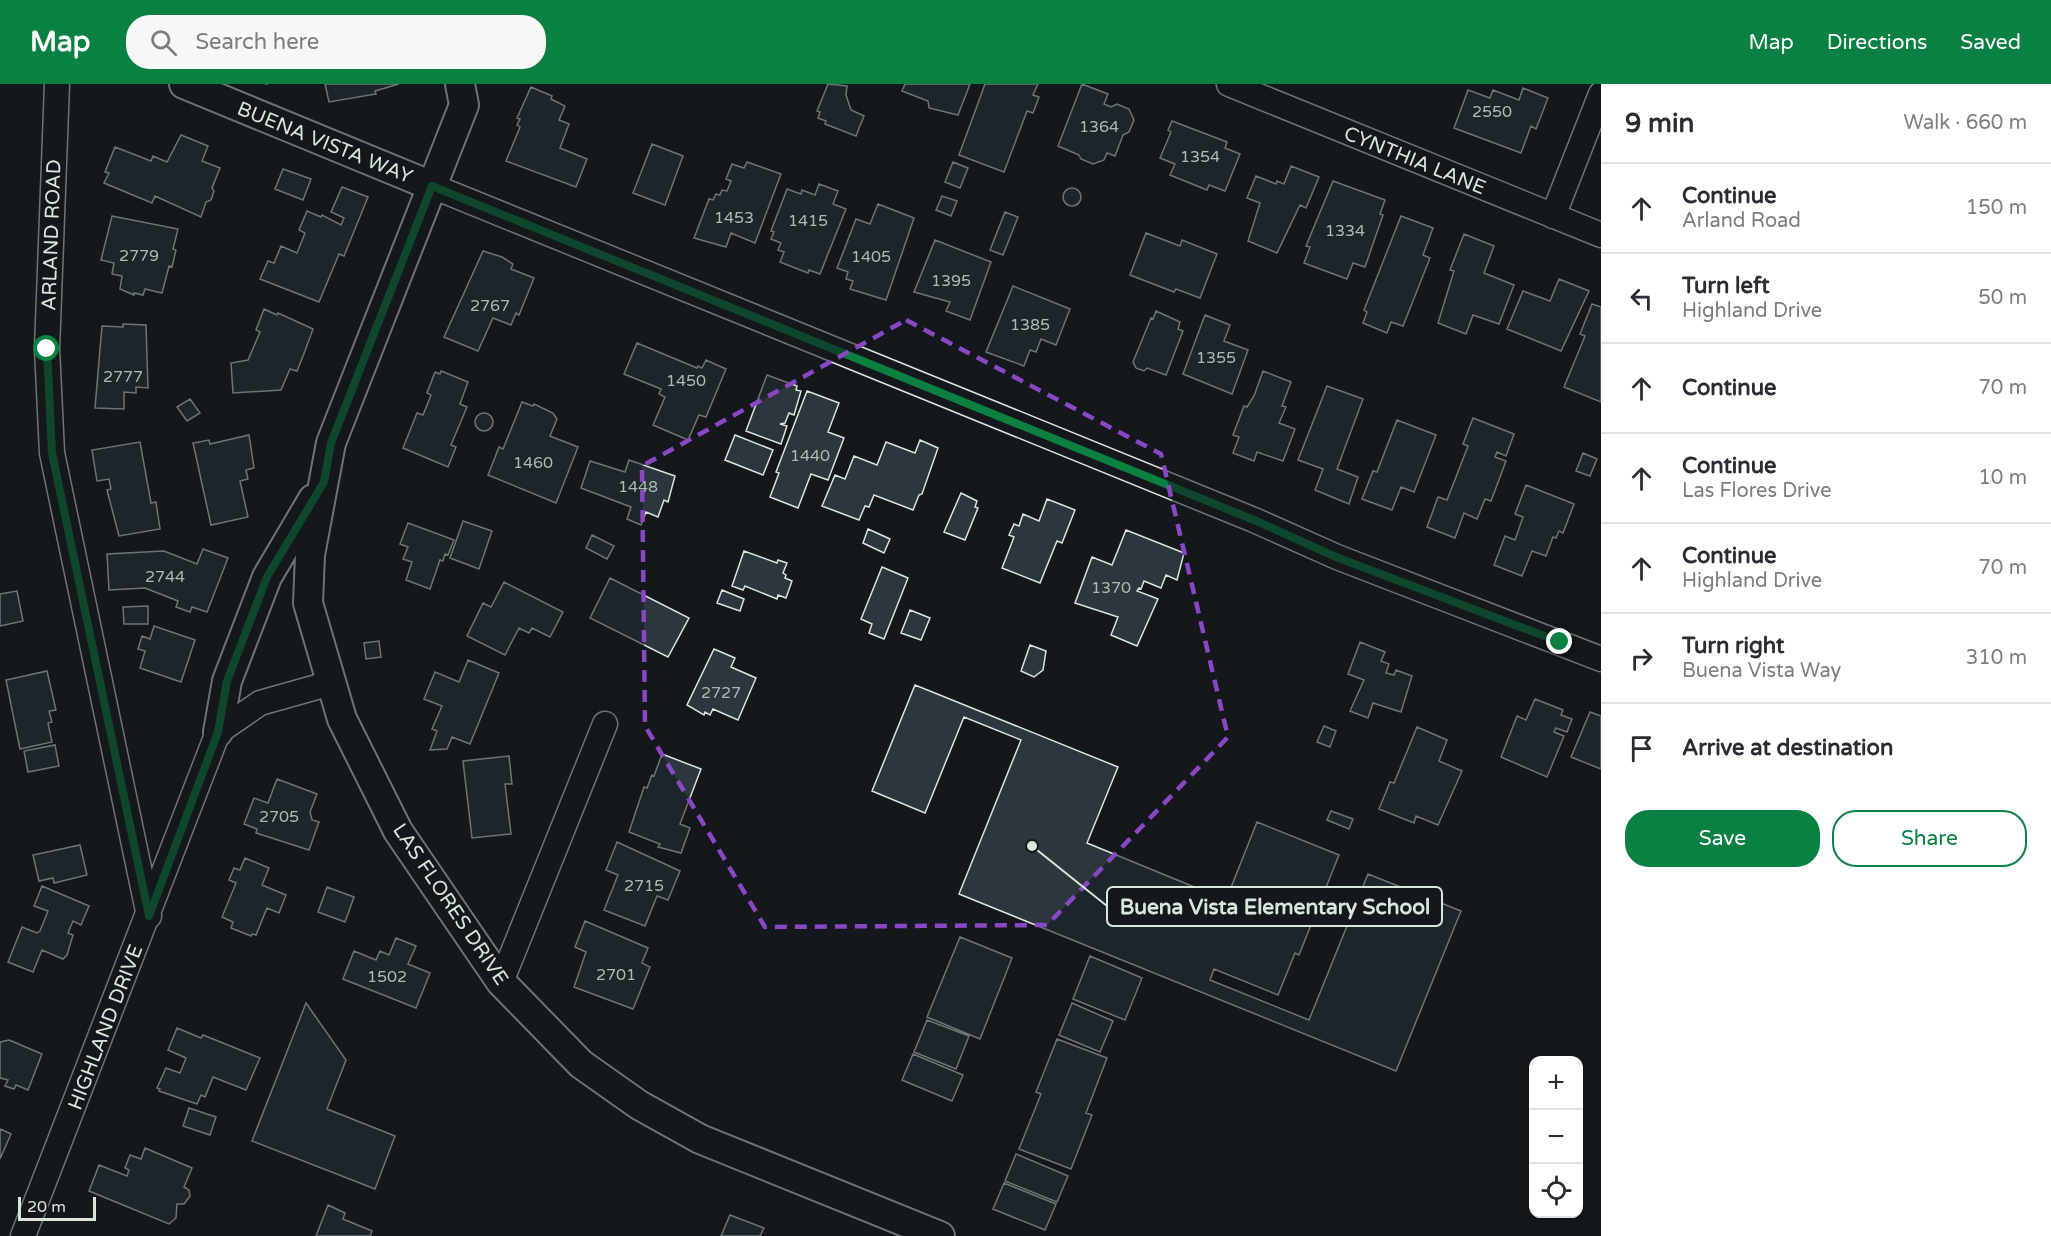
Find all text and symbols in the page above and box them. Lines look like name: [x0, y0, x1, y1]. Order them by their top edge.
search box: [126, 15, 546, 69]
text: Map: [30, 25, 90, 59]
icon: search: [147, 26, 180, 59]
text: Search here: [195, 29, 319, 55]
text: Map: [1748, 30, 1794, 55]
text: Directions: [1827, 30, 1927, 55]
text: Saved: [1960, 30, 2021, 55]
street label: BUENA VISTA WAY: [233, 97, 416, 189]
house number: 2550: [1472, 102, 1512, 122]
text: 9 min: [1625, 108, 1694, 139]
text: Walk · 660 m: [1904, 111, 2027, 135]
house number: 1364: [1079, 117, 1119, 137]
street label: CYNTHIA LANE: [1340, 122, 1489, 200]
house number: 1354: [1180, 147, 1220, 167]
street label: ARLAND ROAD: [37, 159, 67, 311]
text: Continue: [1682, 183, 1777, 209]
icon: ahead: [1625, 192, 1658, 225]
text: 150 m: [1966, 196, 2027, 220]
house number: 1453: [714, 208, 754, 228]
text: Arland Road: [1682, 209, 1801, 233]
house number: 1415: [788, 211, 828, 231]
house number: 1334: [1325, 221, 1365, 241]
house number: 2779: [119, 246, 159, 266]
house number: 1405: [851, 247, 891, 267]
house number: 1395: [931, 271, 971, 291]
text: Turn left: [1682, 273, 1770, 299]
icon: left: [1625, 282, 1658, 315]
text: 50 m: [1978, 286, 2027, 310]
house number: 2767: [470, 296, 510, 316]
text: Highland Drive: [1682, 299, 1822, 323]
house number: 1385: [1010, 315, 1050, 335]
route start: [33, 335, 59, 361]
house number: 1355: [1196, 348, 1236, 368]
house number: 2777: [103, 367, 143, 387]
house number: 1450: [666, 371, 706, 391]
icon: ahead: [1625, 372, 1658, 405]
text: Continue: [1682, 375, 1777, 401]
text: 70 m: [1978, 376, 2027, 400]
house number: 1440: [790, 446, 830, 466]
house number: 1460: [513, 453, 553, 473]
text: Continue: [1682, 453, 1777, 479]
icon: ahead: [1625, 462, 1658, 495]
text: 10 m: [1978, 466, 2027, 490]
house number: 1448: [618, 477, 658, 497]
text: Las Flores Drive: [1682, 479, 1831, 503]
text: Continue: [1682, 543, 1777, 569]
icon: ahead: [1625, 552, 1658, 585]
text: 70 m: [1978, 556, 2027, 580]
house number: 2744: [145, 567, 185, 587]
text: Highland Drive: [1682, 569, 1822, 593]
house number: 1370: [1091, 578, 1131, 598]
route end: [1546, 628, 1572, 654]
text: Turn right: [1682, 633, 1784, 659]
icon: right: [1625, 642, 1658, 675]
text: 310 m: [1966, 646, 2027, 670]
text: Buena Vista Way: [1682, 659, 1841, 683]
house number: 2727: [701, 683, 741, 703]
icon: arrive: [1625, 732, 1658, 765]
text: Arrive at destination: [1682, 735, 1893, 761]
house number: 2705: [259, 807, 299, 827]
button: Save: [1625, 810, 1820, 867]
button: Share: [1832, 810, 2027, 867]
street label: LAS FLORES DRIVE: [387, 819, 513, 990]
house number: 2715: [624, 876, 664, 896]
callout: Buena Vista Elementary School: [1107, 887, 1442, 926]
text: Buena Vista Elementary School: [1120, 895, 1430, 920]
street label: HIGHLAND DRIVE: [63, 941, 148, 1113]
house number: 2701: [596, 965, 636, 985]
house number: 1502: [367, 967, 407, 987]
map controls: [1529, 1056, 1583, 1218]
button: +: [1529, 1056, 1583, 1110]
button: −: [1529, 1110, 1583, 1164]
button: locate: [1529, 1164, 1583, 1218]
scale bar: [18, 1194, 96, 1222]
text: 20 m: [27, 1197, 66, 1217]

